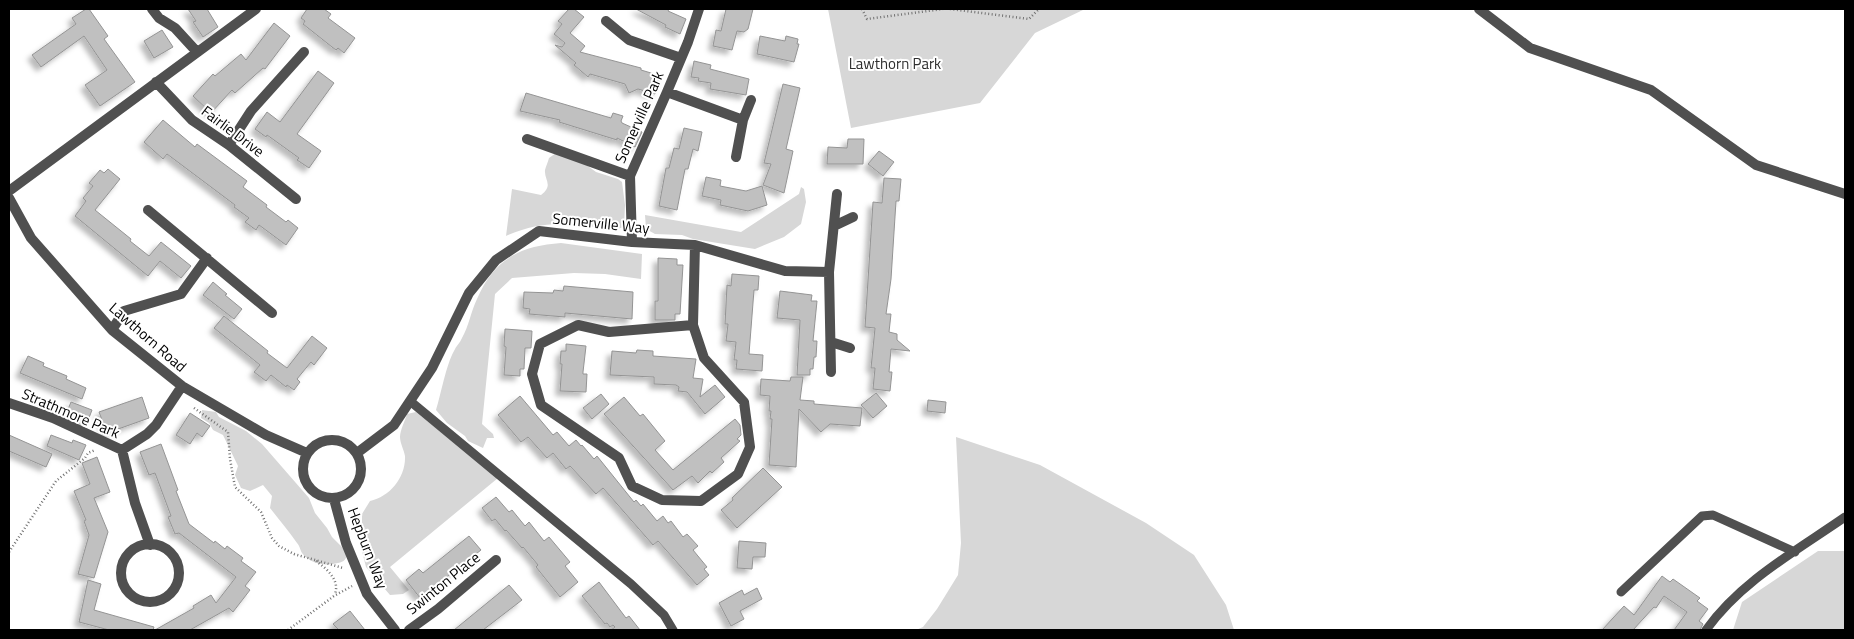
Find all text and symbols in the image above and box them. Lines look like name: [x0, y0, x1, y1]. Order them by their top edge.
park label: Lawthorn Park: [849, 52, 941, 75]
street label: Somerville Park: [608, 67, 670, 167]
street label: Fairlie Drive: [197, 100, 269, 162]
street label: Somerville Way: [551, 206, 651, 240]
street label: Lawthorn Road: [104, 297, 192, 377]
street label: Strathmore Park: [18, 382, 124, 444]
street label: Hepburn Way: [342, 504, 394, 592]
street label: Swinton Place: [401, 546, 485, 620]

